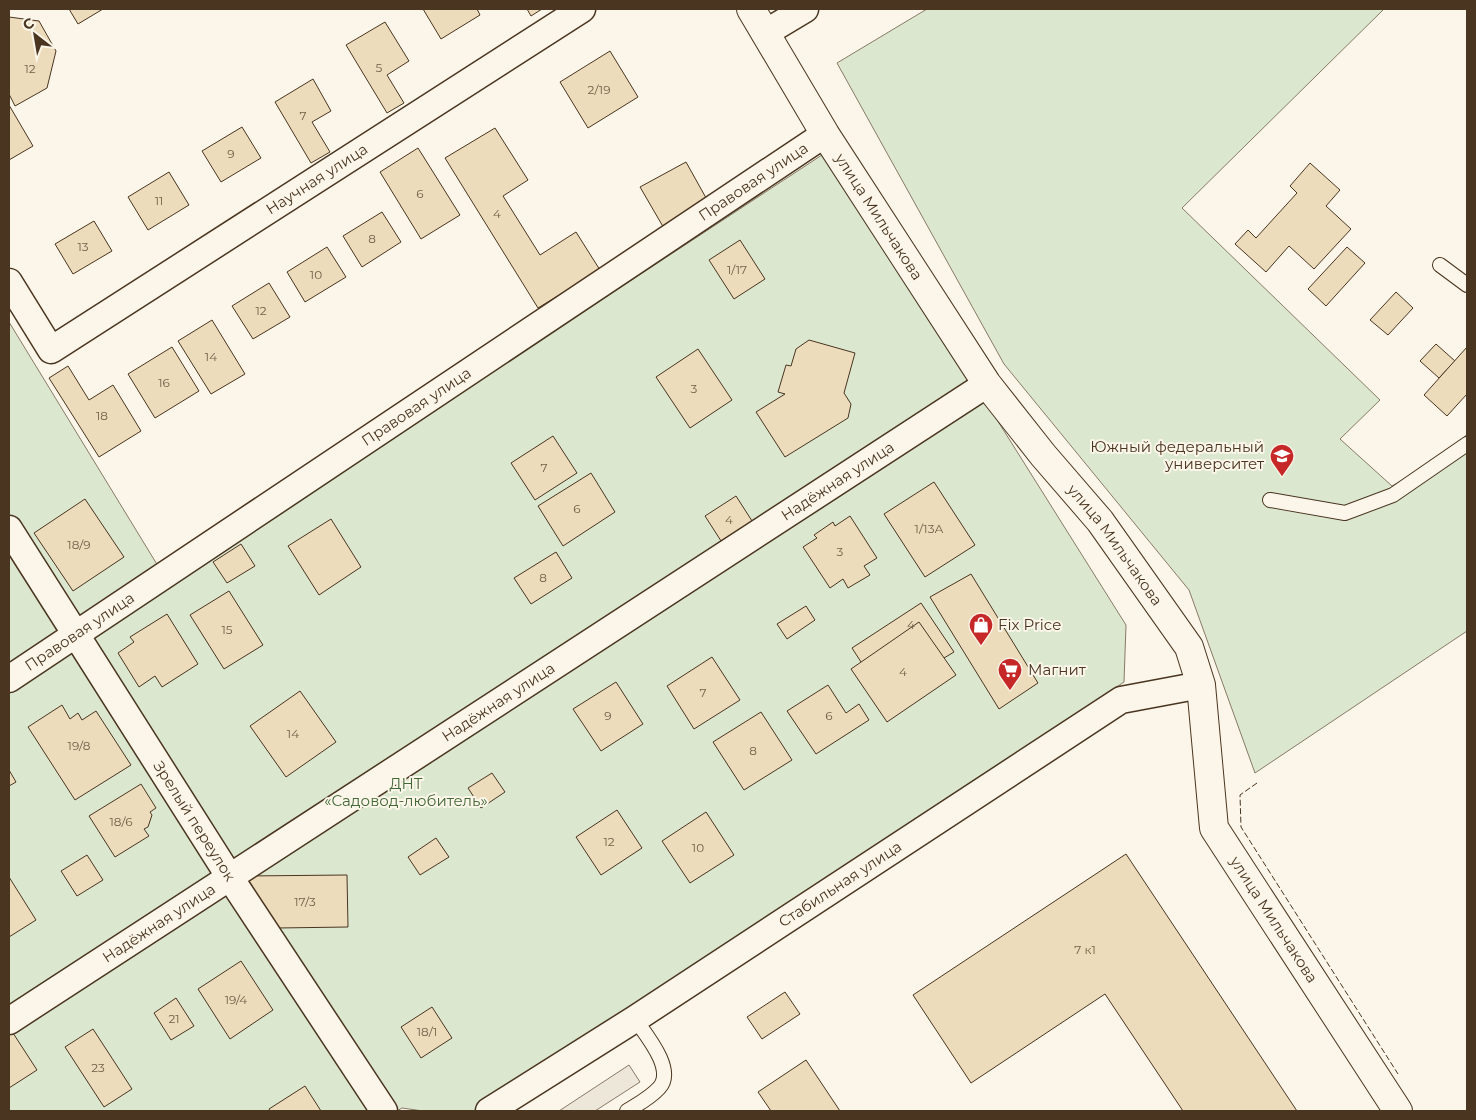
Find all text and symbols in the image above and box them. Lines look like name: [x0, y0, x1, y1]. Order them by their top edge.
north arrow: [10, 10, 60, 60]
text: С: [19, 14, 37, 34]
house number: 5: [376, 60, 383, 75]
house number: 12: [24, 61, 36, 76]
house number: 2/19: [588, 82, 610, 97]
house number: 7: [299, 108, 307, 123]
street label: Правовая улица: [695, 138, 811, 225]
street label: Научная улица: [262, 139, 371, 218]
house number: 9: [227, 146, 235, 161]
street label: улица Мильчакова: [831, 149, 927, 284]
house number: 6: [416, 186, 424, 201]
house number: 11: [155, 193, 163, 208]
house number: 4: [493, 206, 501, 221]
house number: 8: [368, 231, 376, 246]
house number: 13: [77, 239, 89, 254]
house number: 1/17: [727, 262, 747, 277]
house number: 10: [310, 267, 322, 282]
house number: 12: [255, 303, 267, 318]
house number: 14: [205, 349, 217, 364]
street label: Правовая улица: [358, 363, 475, 450]
house number: 16: [158, 375, 170, 390]
house number: 3: [691, 381, 698, 396]
house number: 18: [96, 408, 108, 423]
street label: Надёжная улица: [777, 437, 898, 525]
place label: Южный федеральный университет: [1090, 437, 1265, 473]
school or university icon: Южный федеральный университет: [1269, 443, 1295, 477]
house number: 7: [540, 460, 548, 475]
street label: улица Мильчакова: [1063, 479, 1167, 609]
house number: 6: [573, 501, 581, 516]
house number: 4: [725, 512, 733, 527]
house number: 1/13А: [915, 521, 943, 536]
house number: 18/9: [67, 537, 91, 552]
house number: 3: [837, 544, 844, 559]
house number: 8: [539, 570, 547, 585]
street label: Правовая улица: [21, 588, 138, 675]
shop icon: Fix Price: [968, 612, 994, 646]
place label: Fix Price: [998, 615, 1061, 634]
house number: 4: [907, 617, 915, 632]
house number: 15: [221, 622, 233, 637]
supermarket icon: Магнит: [997, 657, 1023, 691]
street label: Надёжная улица: [438, 658, 558, 746]
place label: Магнит: [1028, 660, 1087, 679]
house number: 4: [899, 664, 907, 679]
house number: 7: [699, 685, 707, 700]
house number: 9: [604, 708, 612, 723]
house number: 6: [825, 708, 833, 723]
house number: 14: [287, 726, 299, 741]
house number: 19/8: [68, 738, 91, 753]
house number: 8: [749, 743, 757, 758]
street label: Зрелый переулок: [149, 757, 240, 885]
park label: ДНТ «Садовод-любитель»: [324, 774, 488, 810]
house number: 18/6: [109, 814, 133, 829]
house number: 12: [603, 834, 615, 849]
street label: Стабильная улица: [775, 837, 905, 931]
house number: 10: [692, 840, 704, 855]
street label: улица Мильчакова: [1225, 852, 1322, 986]
street label: Надёжная улица: [99, 879, 219, 967]
house number: 17/3: [294, 894, 316, 909]
house number: 7 к1: [1074, 942, 1096, 957]
house number: 19/4: [225, 992, 247, 1007]
house number: 21: [168, 1011, 180, 1026]
house number: 18/1: [417, 1024, 437, 1039]
house number: 23: [91, 1060, 105, 1075]

